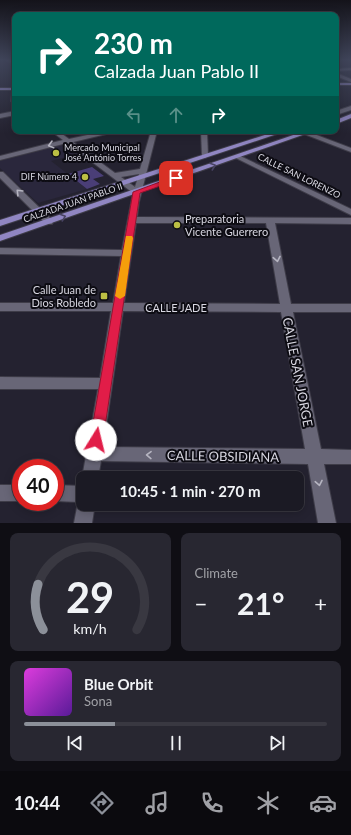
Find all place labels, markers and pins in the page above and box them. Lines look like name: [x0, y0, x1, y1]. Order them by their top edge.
place label: Mercado Municipal José António Torres: [64, 142, 141, 163]
marker: Mercado Municipal José António Torres: [51, 148, 61, 158]
pin: [159, 161, 193, 195]
place label: DIF Número 4: [21, 171, 77, 182]
marker: DIF Número 4: [80, 172, 90, 182]
place label: Preparatoria Vicente Guerrero: [185, 212, 268, 238]
marker: Preparatoria Vicente Guerrero: [172, 220, 182, 230]
place label: Calle Juan de Dios Robledo: [32, 283, 96, 309]
marker: Calle Juan de Dios Robledo: [99, 291, 109, 301]

